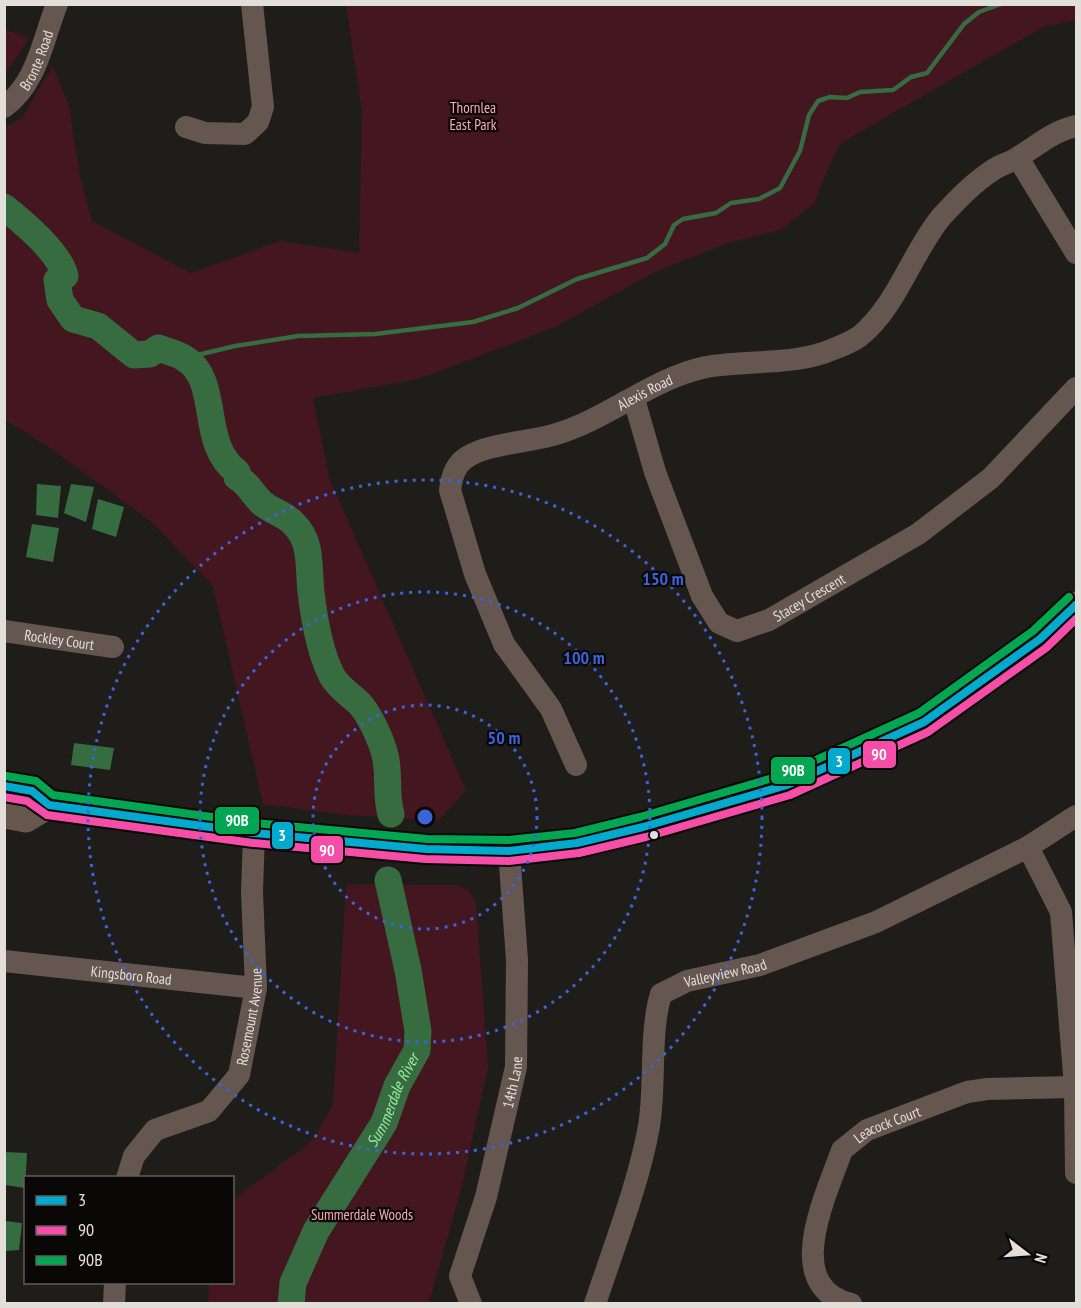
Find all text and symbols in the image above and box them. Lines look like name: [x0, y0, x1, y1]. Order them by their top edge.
street label: Bronte Road: [15, 28, 57, 94]
park label: Thornlea East Park: [449, 98, 497, 134]
street label: Alexis Road: [614, 370, 675, 414]
text: 150 m: [642, 567, 684, 590]
street label: Stacey Crescent: [769, 569, 848, 625]
street label: Rockley Court: [23, 625, 96, 654]
text: 100 m: [563, 646, 605, 669]
text: 50 m: [488, 726, 520, 749]
line badge: 90: [862, 740, 897, 769]
text: 90: [871, 744, 887, 764]
line badge: 3: [827, 747, 851, 775]
text: 3: [835, 751, 843, 771]
line badge: 90B: [770, 756, 816, 785]
text: 90B: [781, 760, 805, 780]
line badge: 90B: [214, 806, 260, 835]
centre of rings: [415, 807, 435, 827]
text: 90B: [225, 810, 249, 830]
line badge: 3: [271, 821, 294, 850]
text: 3: [278, 825, 286, 845]
unlabelled marker: [648, 829, 660, 841]
line badge: 90: [310, 835, 344, 864]
text: 90: [319, 840, 335, 860]
street label: Valleyview Road: [681, 954, 769, 991]
street label: Kingsboro Road: [90, 961, 173, 988]
street label: Rosemount Avenue: [232, 968, 265, 1067]
water label: Summerdale River: [362, 1048, 424, 1150]
street label: 14th Lane: [497, 1056, 526, 1110]
street label: Leacock Court: [849, 1101, 923, 1147]
legend: [24, 1176, 234, 1284]
text: 3: [78, 1188, 86, 1211]
park label: Summerdale Woods: [311, 1205, 413, 1224]
text: 90: [78, 1218, 94, 1241]
north arrow: [997, 1224, 1057, 1284]
text: 90B: [78, 1248, 103, 1271]
text: N: [1031, 1251, 1052, 1265]

